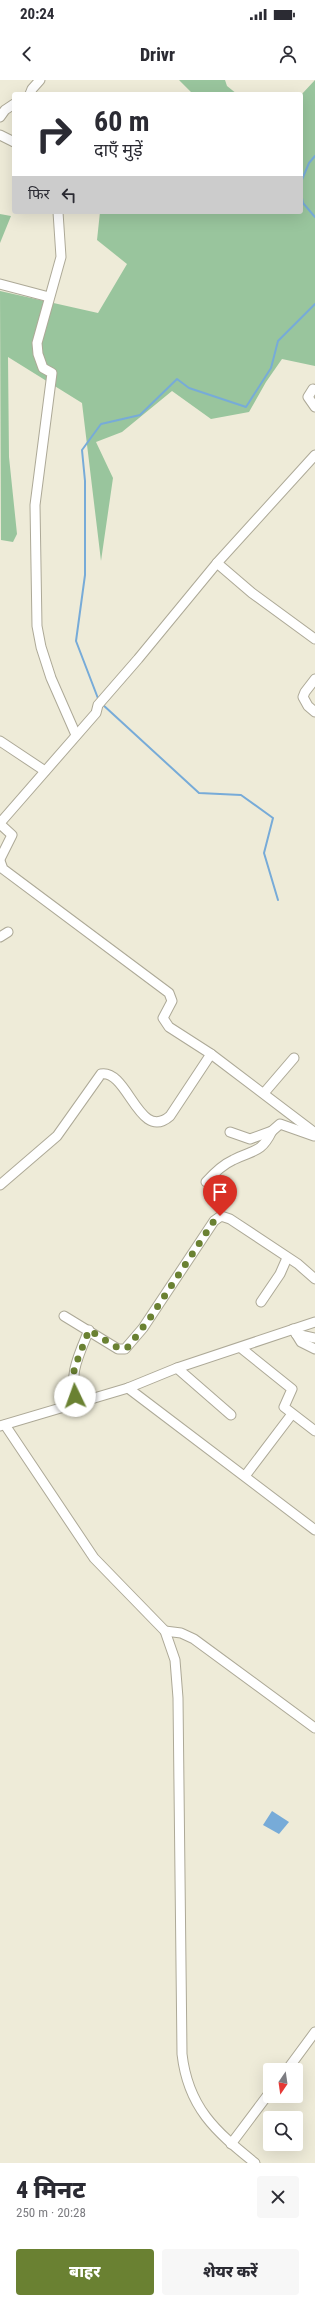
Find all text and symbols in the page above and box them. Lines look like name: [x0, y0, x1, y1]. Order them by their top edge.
text: 20:24: [20, 5, 54, 23]
icon: back: [16, 43, 38, 65]
icon: person: [277, 43, 299, 65]
text: Drivr: [140, 44, 175, 65]
text: 60 m: [94, 105, 150, 138]
icon: right: [28, 108, 80, 160]
text: दाएँ मुड़ें: [94, 139, 143, 160]
icon: left: [58, 184, 80, 206]
text: फिर: [28, 185, 50, 203]
pin: [203, 1175, 237, 1216]
icon: arrive: [209, 1181, 231, 1203]
position arrow: [54, 1375, 96, 1417]
north arrow: [263, 2063, 303, 2103]
map controls: [263, 2063, 303, 2151]
button: search: [263, 2111, 303, 2151]
text: 4 मिनट: [16, 2176, 85, 2204]
button: close: [257, 2176, 299, 2218]
text: 250 m · 20:28: [16, 2205, 86, 2220]
button: बाहर: [16, 2249, 154, 2295]
button: शेयर करें: [162, 2249, 299, 2295]

